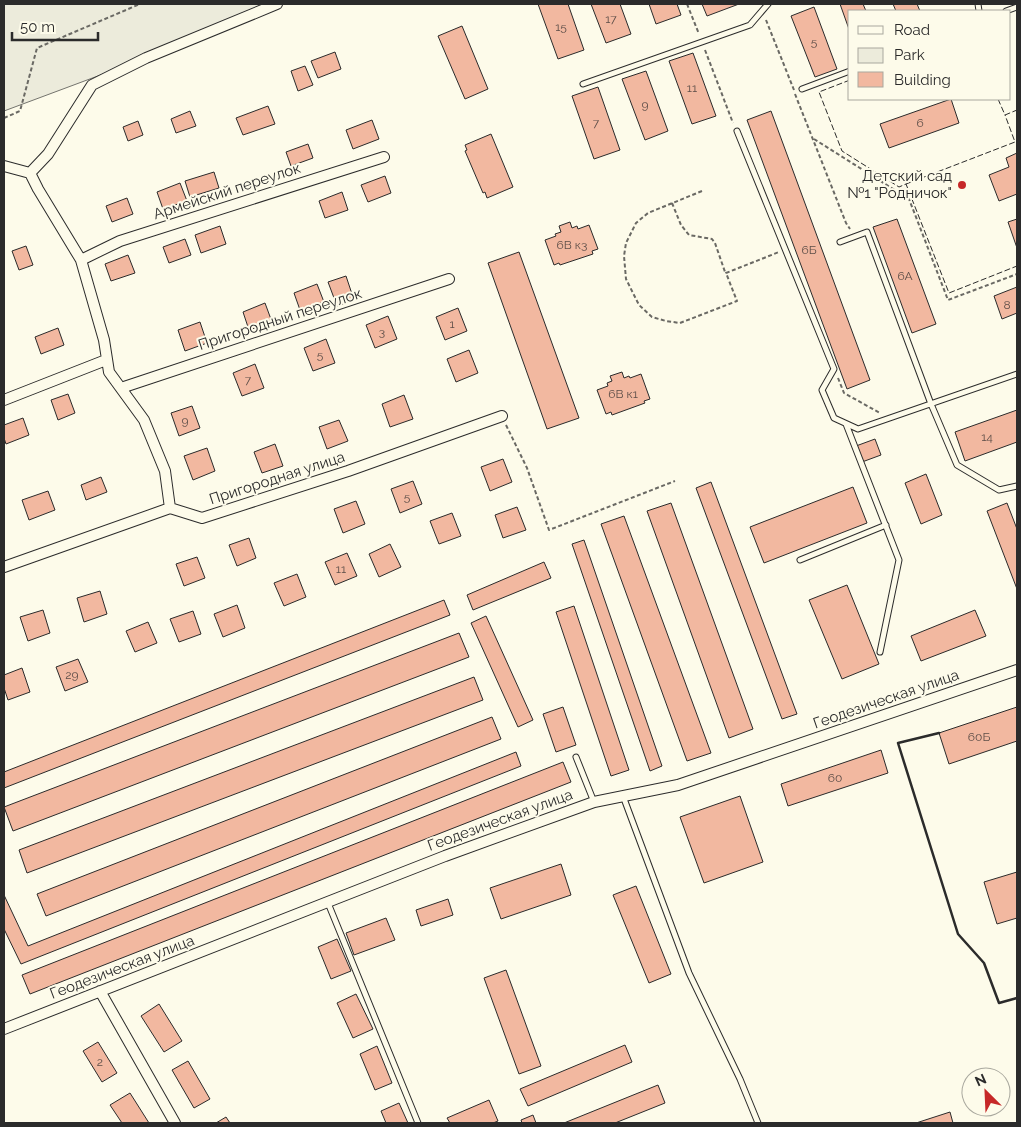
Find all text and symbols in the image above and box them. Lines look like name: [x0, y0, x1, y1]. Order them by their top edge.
scale bar: [12, 10, 99, 42]
legend: [848, 10, 1011, 100]
house number: 17: [605, 12, 617, 26]
text: 50 m: [20, 18, 55, 36]
house number: 15: [555, 20, 567, 34]
text: Road: [894, 21, 930, 39]
house number: 5: [811, 35, 818, 49]
text: Park: [894, 46, 925, 64]
text: Building: [894, 71, 951, 89]
house number: 11: [687, 81, 697, 95]
house number: 9: [641, 98, 649, 112]
house number: 7: [593, 116, 600, 130]
house number: 6: [916, 116, 924, 130]
street label: Армейский переулок: [151, 159, 303, 223]
place label: Детский сад №1 "Родничок": [847, 167, 952, 202]
marker: Детский сад №1 "Родничок": [956, 179, 968, 191]
house number: 6В к3: [557, 238, 587, 252]
house number: 6Б: [801, 243, 817, 257]
house number: 6А: [897, 269, 913, 283]
street label: Пригородный переулок: [196, 284, 364, 354]
house number: 8: [1003, 298, 1011, 312]
house number: 1: [449, 317, 455, 331]
house number: 3: [379, 325, 385, 339]
house number: 5: [317, 348, 324, 362]
house number: 7: [245, 373, 252, 387]
house number: 6В к1: [608, 387, 638, 401]
house number: 9: [181, 414, 189, 428]
house number: 14: [981, 430, 993, 444]
street label: Пригородная улица: [207, 448, 347, 508]
house number: 5: [404, 490, 411, 504]
house number: 11: [336, 562, 346, 576]
street label: Геодезическая улица: [811, 666, 961, 732]
house number: 29: [65, 668, 79, 682]
house number: 60Б: [968, 730, 990, 744]
house number: 60: [828, 771, 842, 785]
street label: Геодезическая улица: [425, 785, 575, 855]
street label: Геодезическая улица: [47, 931, 197, 1003]
house number: 2: [97, 1055, 103, 1069]
north arrow: [961, 1067, 1011, 1117]
text: N: [973, 1071, 989, 1090]

